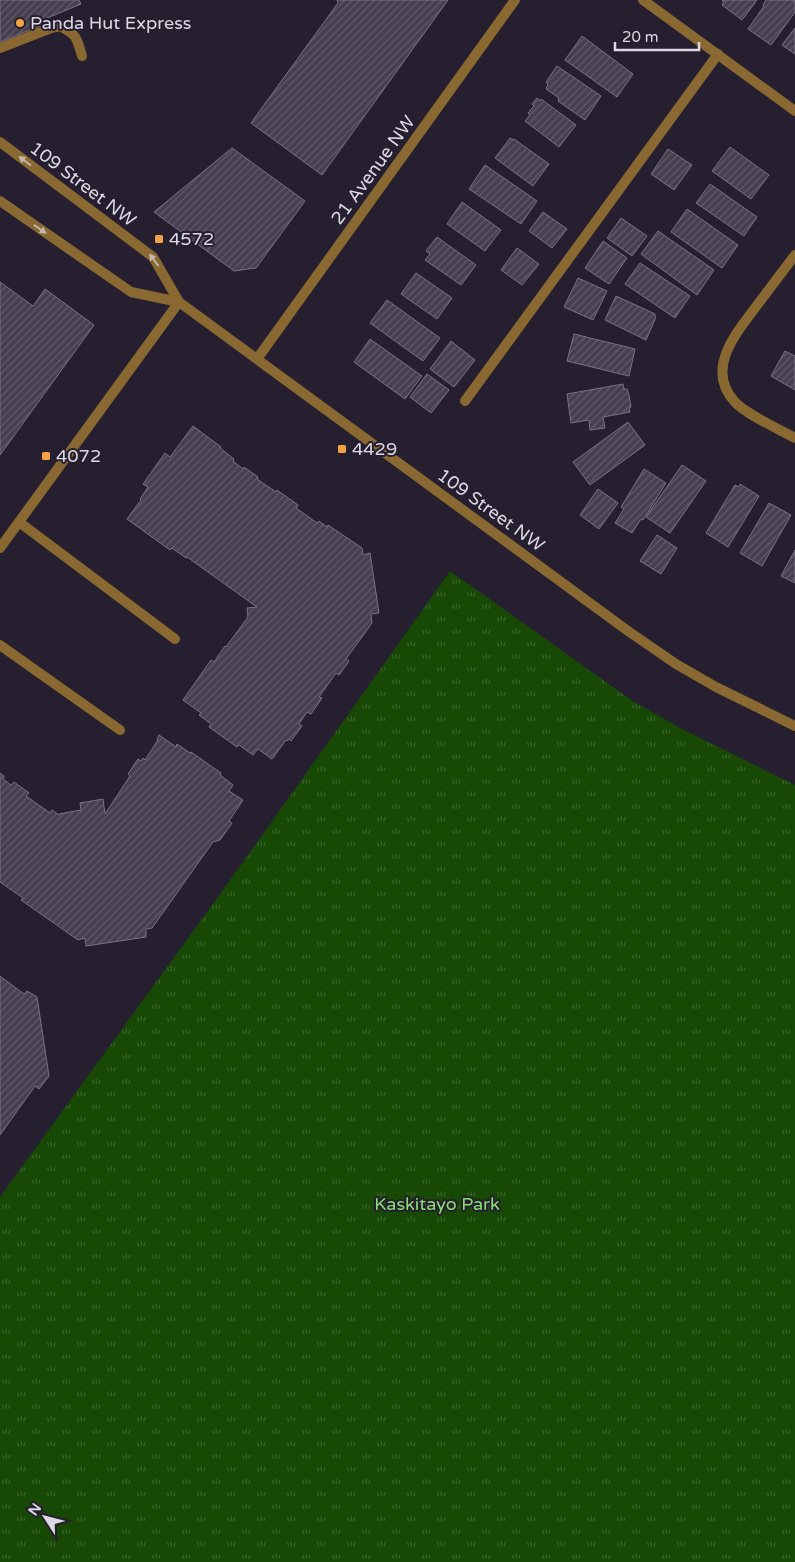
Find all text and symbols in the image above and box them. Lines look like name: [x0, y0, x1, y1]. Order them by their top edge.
place label: Panda Hut Express: [30, 12, 191, 34]
marker: Panda Hut Express: [14, 17, 26, 29]
scale bar: [615, 20, 699, 52]
text: 20 m: [622, 28, 659, 46]
street label: 21 Avenue NW: [326, 111, 420, 229]
street label: 109 Street NW: [26, 137, 140, 231]
one-way arrow: [18, 156, 32, 166]
one-way arrow: [33, 224, 47, 234]
place label: 4572: [169, 228, 214, 250]
marker: 4572: [153, 233, 165, 245]
one-way arrow: [148, 254, 159, 267]
place label: 4429: [352, 438, 397, 460]
marker: 4429: [336, 443, 348, 455]
place label: 4072: [56, 445, 101, 467]
marker: 4072: [40, 450, 52, 462]
street label: 109 Street NW: [433, 464, 549, 556]
park label: Kaskitayo Park: [374, 1193, 500, 1215]
north arrow: [20, 1492, 70, 1542]
text: N: [25, 1500, 45, 1519]

